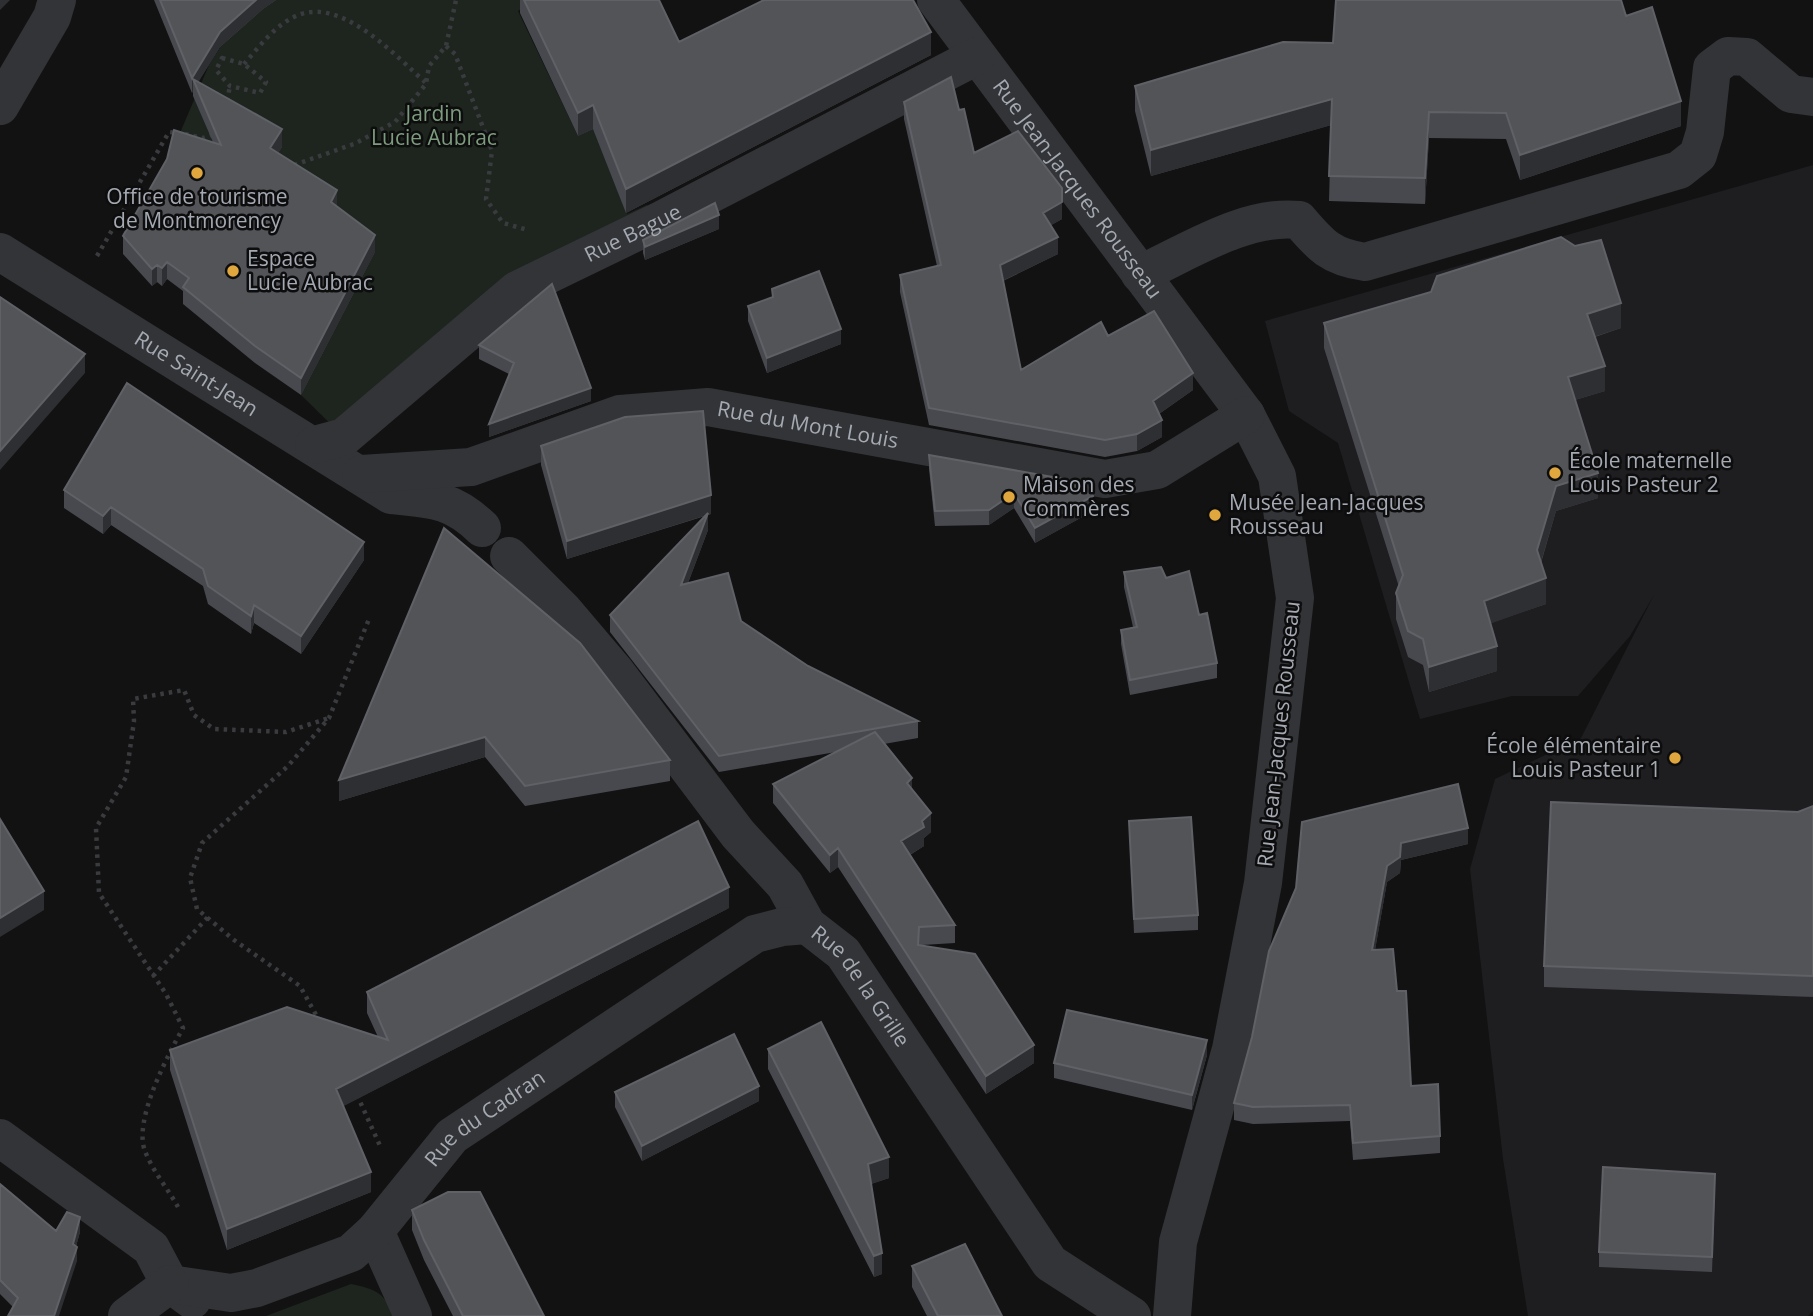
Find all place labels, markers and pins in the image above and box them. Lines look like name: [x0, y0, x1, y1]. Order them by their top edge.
marker: Office de tourisme de Montmorency: [189, 165, 205, 181]
place label: Office de tourisme de Montmorency: [106, 182, 288, 234]
place label: Espace Lucie Aubrac: [247, 244, 373, 296]
marker: Espace Lucie Aubrac: [225, 263, 241, 279]
place label: École maternelle Louis Pasteur 2: [1569, 446, 1732, 498]
marker: École maternelle Louis Pasteur 2: [1547, 465, 1563, 481]
place label: Maison des Commères: [1023, 470, 1134, 522]
place label: Musée Jean-Jacques Rousseau: [1229, 488, 1423, 540]
marker: Maison des Commères: [1001, 489, 1017, 505]
marker: Musée Jean-Jacques Rousseau: [1207, 507, 1223, 523]
place label: École élémentaire Louis Pasteur 1: [1486, 731, 1661, 783]
marker: École élémentaire Louis Pasteur 1: [1667, 750, 1683, 766]

